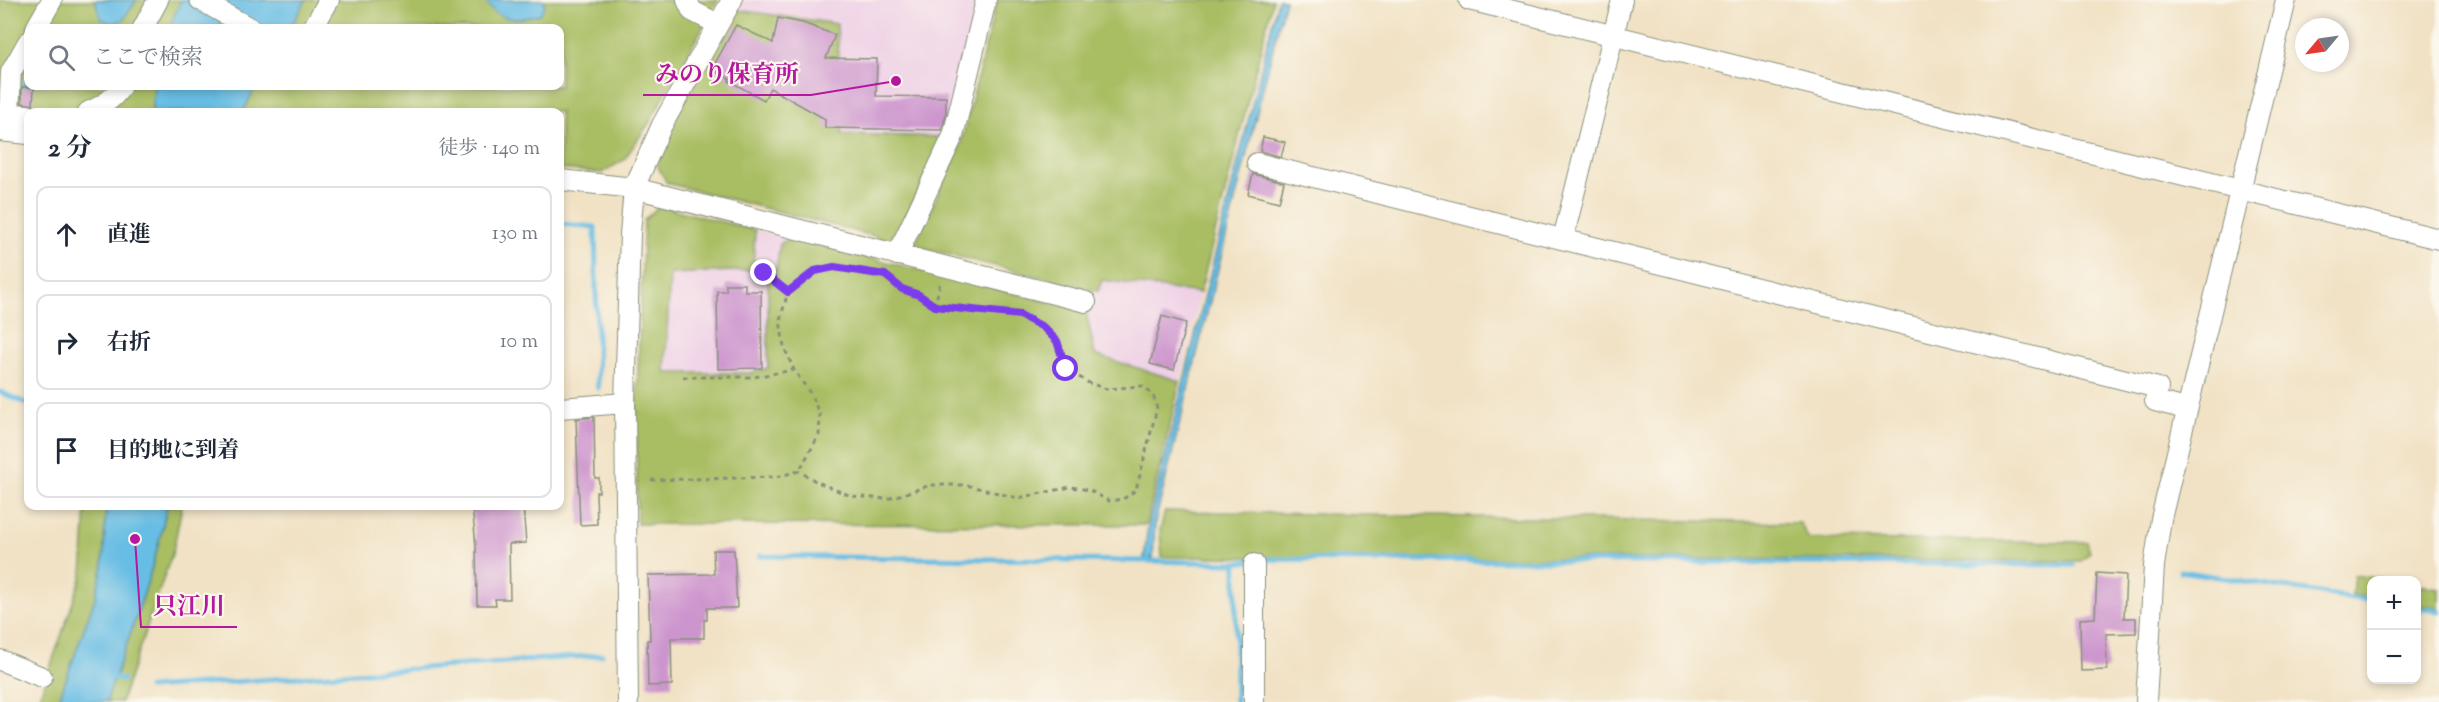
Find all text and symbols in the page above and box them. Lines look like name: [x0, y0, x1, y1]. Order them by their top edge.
north arrow: [2295, 18, 2349, 72]
search box: [24, 24, 564, 90]
icon: search: [45, 41, 78, 74]
text: ここで検索: [93, 43, 203, 75]
callout: みのり保育所: [643, 53, 811, 95]
text: みのり保育所: [655, 59, 799, 93]
text: 2 分: [48, 131, 92, 168]
text: 徒歩 · 140 m: [438, 135, 540, 164]
icon: ahead: [50, 218, 83, 251]
text: 直進: [107, 220, 151, 252]
text: 130 m: [492, 220, 538, 249]
route end: [750, 259, 776, 285]
icon: right: [50, 326, 83, 359]
text: 右折: [107, 328, 151, 360]
text: 10 m: [500, 328, 538, 357]
route start: [1052, 355, 1078, 381]
icon: arrive: [50, 434, 83, 467]
text: 目的地に到着: [107, 436, 239, 468]
map controls: [2367, 576, 2421, 684]
button: +: [2367, 576, 2421, 630]
callout: 只江川: [141, 585, 237, 627]
text: 只江川: [153, 591, 225, 625]
button: −: [2367, 630, 2421, 684]

